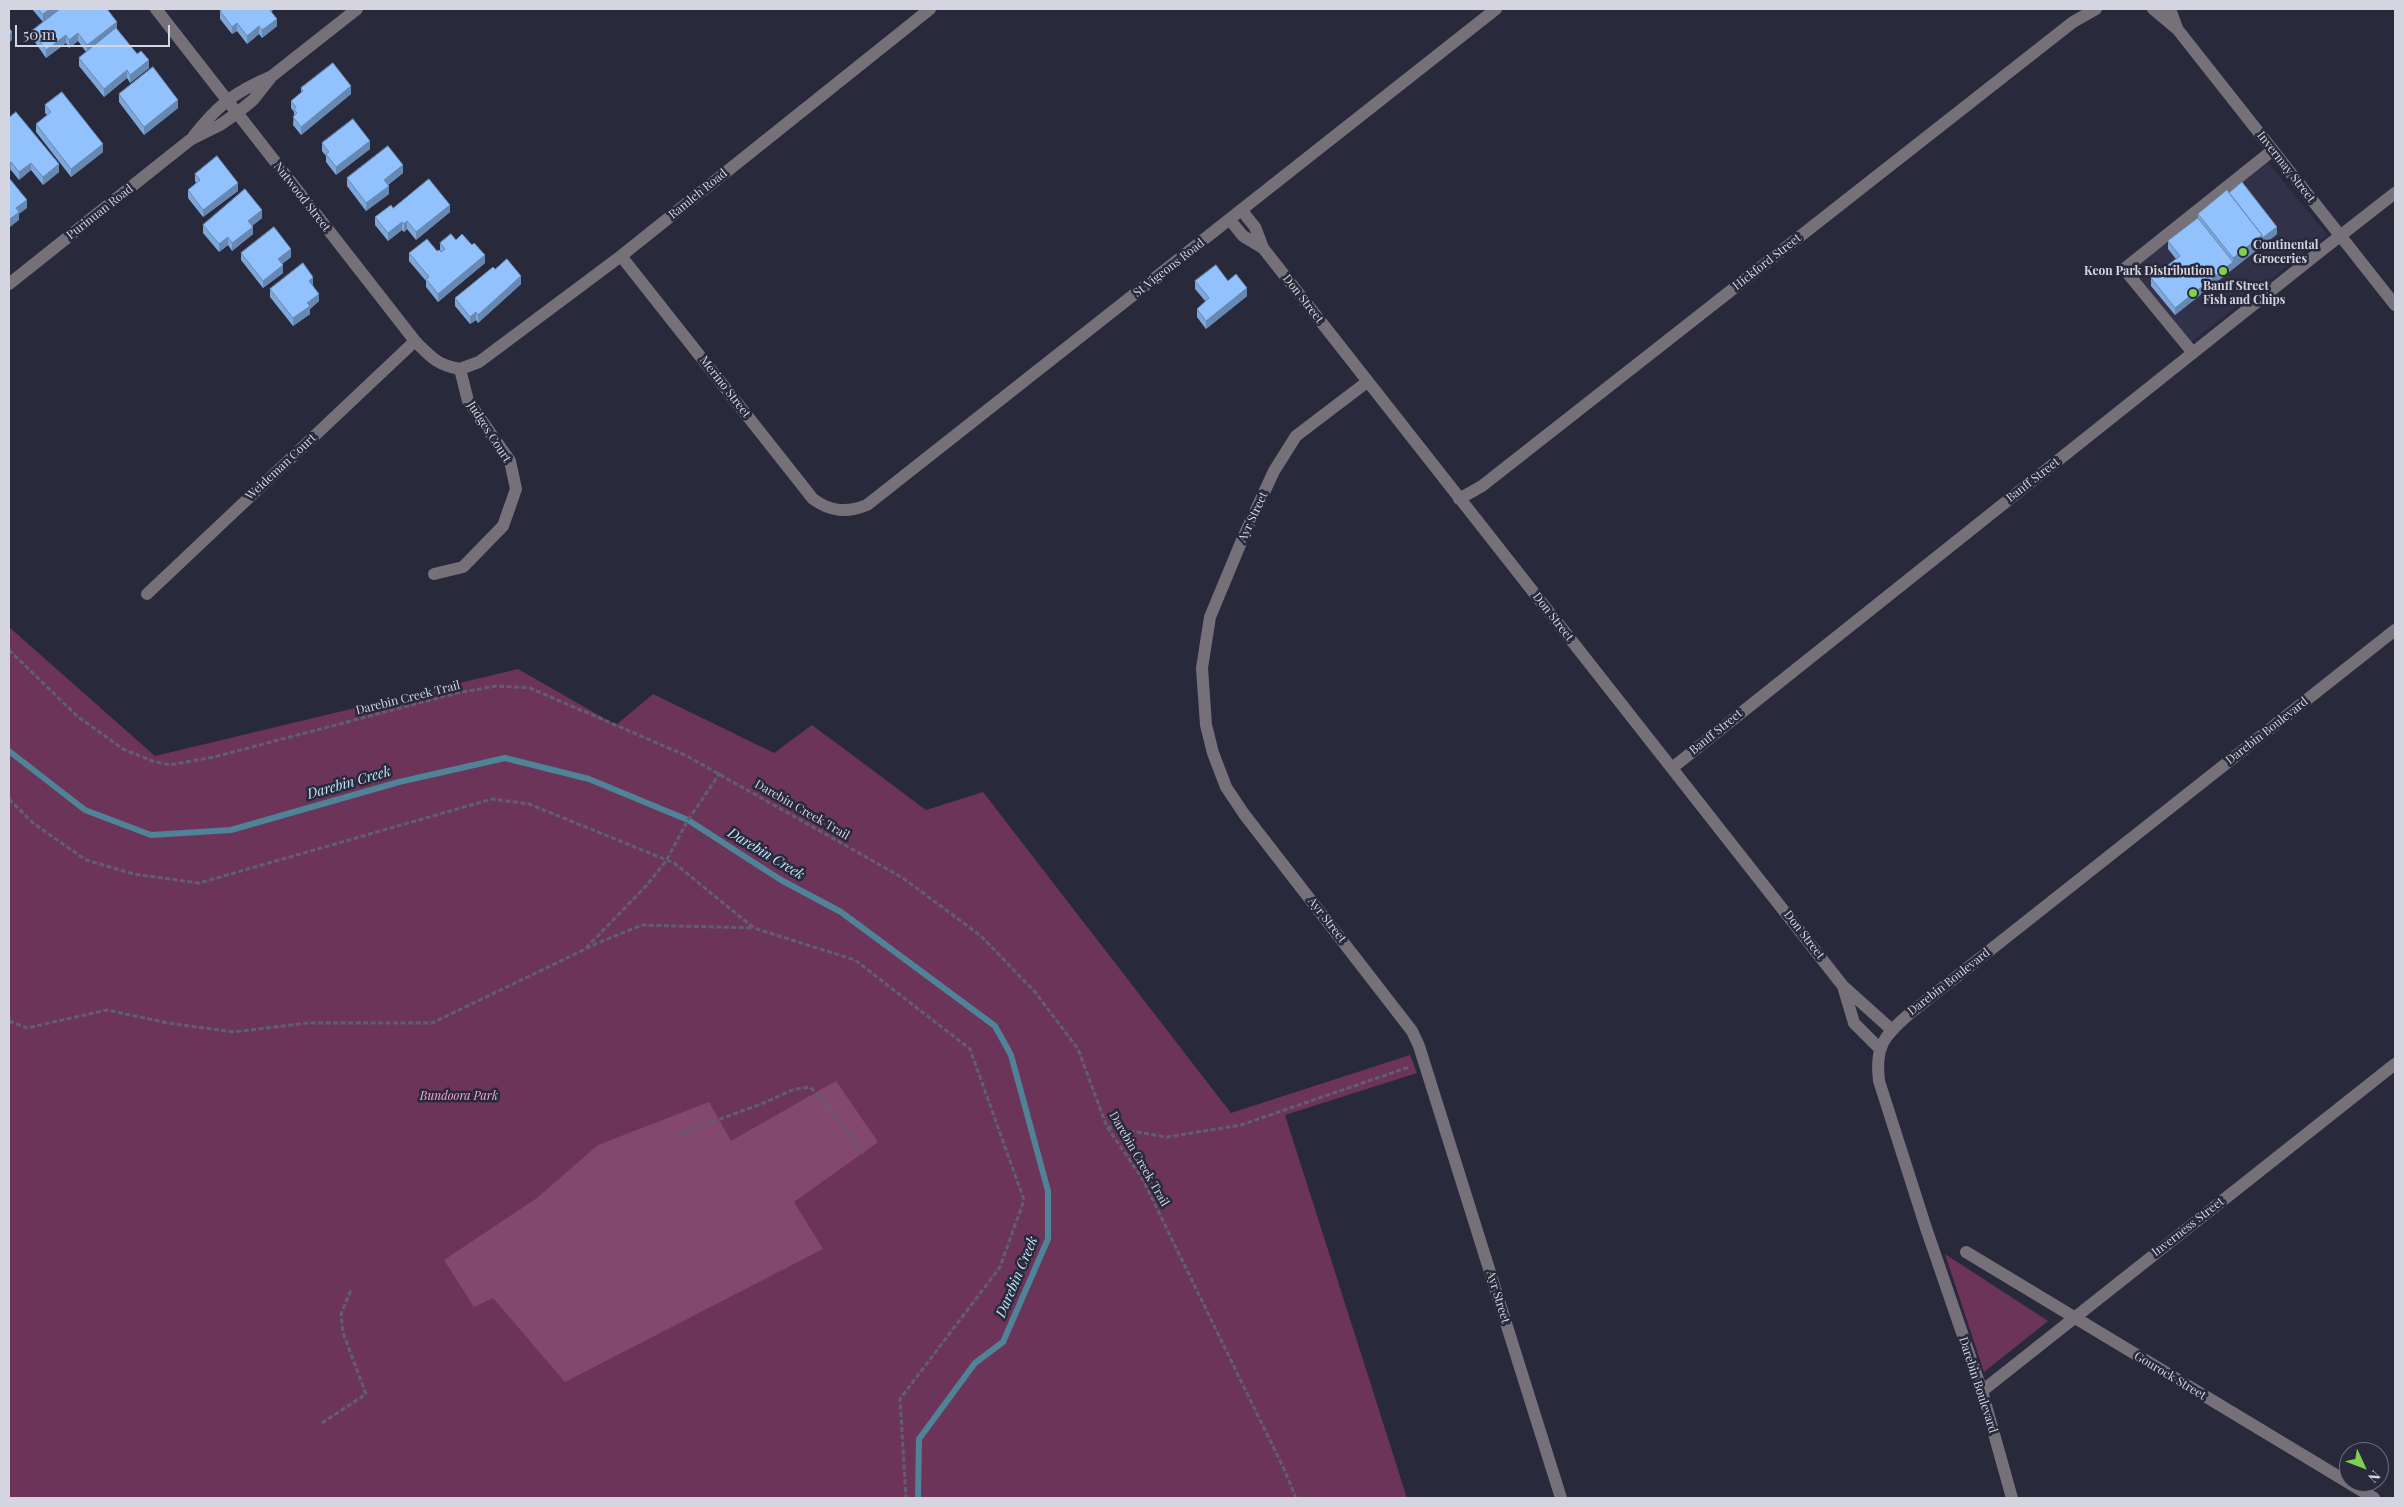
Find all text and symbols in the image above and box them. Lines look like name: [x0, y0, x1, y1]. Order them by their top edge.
scale bar: [18, 15, 172, 47]
text: 50 m: [23, 24, 55, 44]
street label: Invermay Street: [2254, 129, 2318, 205]
street label: Nutwood Street: [270, 159, 334, 235]
street label: Ramleh Road: [666, 166, 730, 222]
street label: Purinuan Road: [64, 182, 136, 242]
street label: Hickford Street: [1730, 231, 1804, 293]
street label: St Vigeons Road: [1131, 236, 1207, 300]
place label: Continental Groceries: [2253, 238, 2318, 266]
marker: Continental Groceries: [2237, 246, 2249, 258]
place label: Keon Park Distribution: [2084, 264, 2213, 278]
marker: Keon Park Distribution: [2217, 265, 2229, 277]
street label: Don Street: [1280, 272, 1326, 326]
place label: Banff Street Fish and Chips: [2203, 279, 2285, 307]
marker: Banff Street Fish and Chips: [2187, 287, 2199, 299]
street label: Merino Street: [697, 353, 753, 421]
street label: Judges Court: [464, 399, 514, 465]
street label: Weideman Court: [243, 431, 319, 503]
street label: Banff Street: [2003, 455, 2063, 505]
street label: Ayr Street: [1235, 489, 1271, 545]
street label: Don Street: [1530, 590, 1576, 644]
street label: Darebin Creek Trail: [354, 678, 462, 718]
street label: Darebin Boulevard: [2223, 694, 2311, 768]
street label: Banff Street: [1687, 706, 1745, 758]
water label: Darebin Creek: [305, 763, 393, 803]
street label: Darebin Creek Trail: [752, 777, 852, 843]
water label: Darebin Creek: [725, 825, 807, 883]
street label: Ayr Street: [1305, 894, 1349, 946]
street label: Don Street: [1781, 908, 1827, 962]
street label: Darebin Boulevard: [1905, 945, 1993, 1019]
park label: Bundoora Park: [420, 1089, 498, 1103]
street label: Darebin Creek Trail: [1106, 1109, 1172, 1209]
street label: Inverness Street: [2149, 1194, 2227, 1260]
water label: Darebin Creek: [992, 1234, 1042, 1320]
street label: Ayr Street: [1483, 1269, 1513, 1325]
street label: Darebin Boulevard: [1956, 1335, 2000, 1435]
street label: Gourock Street: [2131, 1349, 2209, 1403]
north arrow: [2339, 1442, 2389, 1492]
text: N: [2364, 1467, 2385, 1487]

